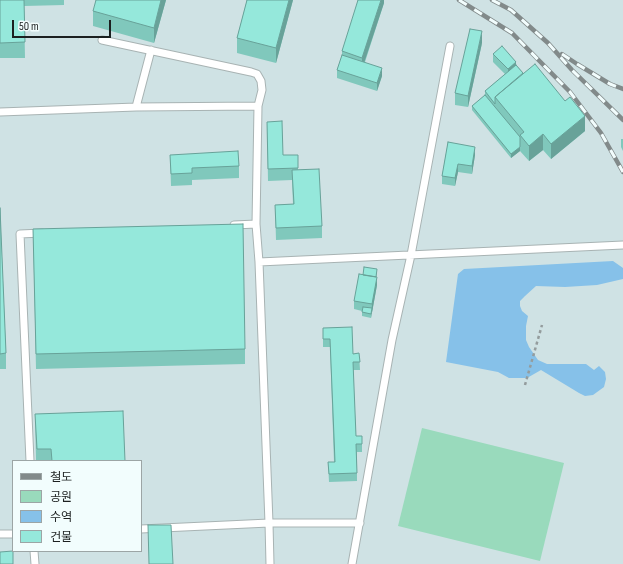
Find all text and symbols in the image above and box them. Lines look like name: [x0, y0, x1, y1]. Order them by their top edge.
scale bar: [14, 12, 113, 38]
text: 50 m: [19, 19, 39, 34]
legend: [12, 460, 142, 552]
text: 철도: [50, 470, 72, 485]
text: 공원: [50, 490, 72, 505]
text: 수역: [50, 510, 72, 525]
text: 건물: [50, 530, 72, 545]

